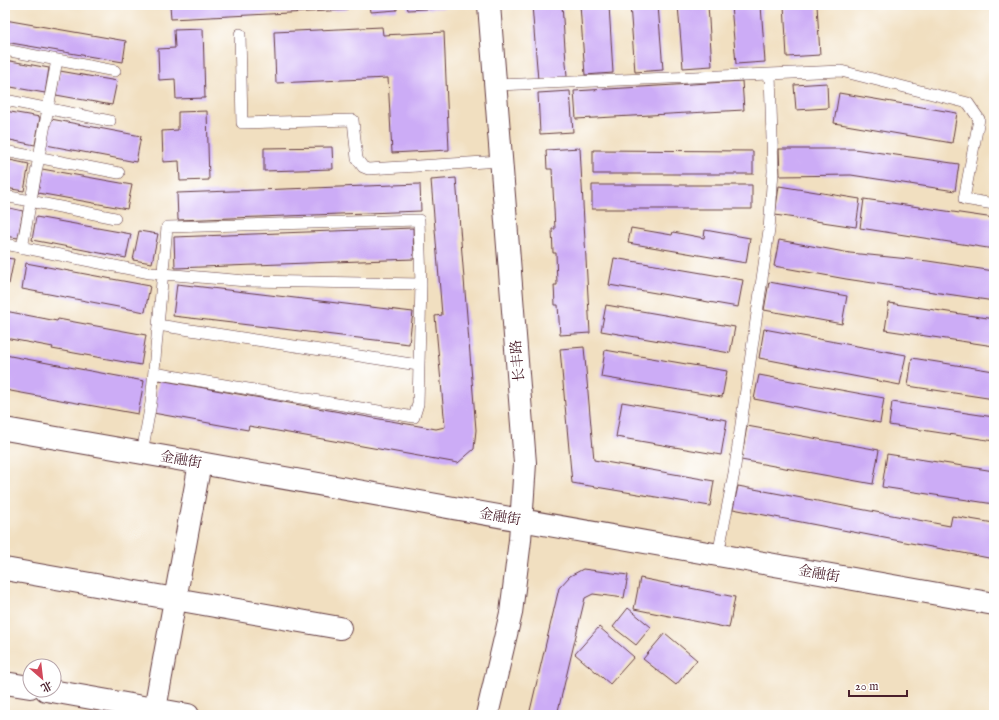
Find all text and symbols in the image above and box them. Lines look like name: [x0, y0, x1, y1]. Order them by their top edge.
street label: 长丰路: [507, 339, 529, 383]
street label: 金融街: [159, 447, 203, 472]
street label: 金融街: [478, 504, 522, 529]
street label: 金融街: [797, 561, 841, 586]
north arrow: [22, 658, 62, 698]
scale bar: [849, 672, 907, 698]
text: 北: [38, 677, 54, 695]
text: 20 m: [855, 679, 878, 694]

